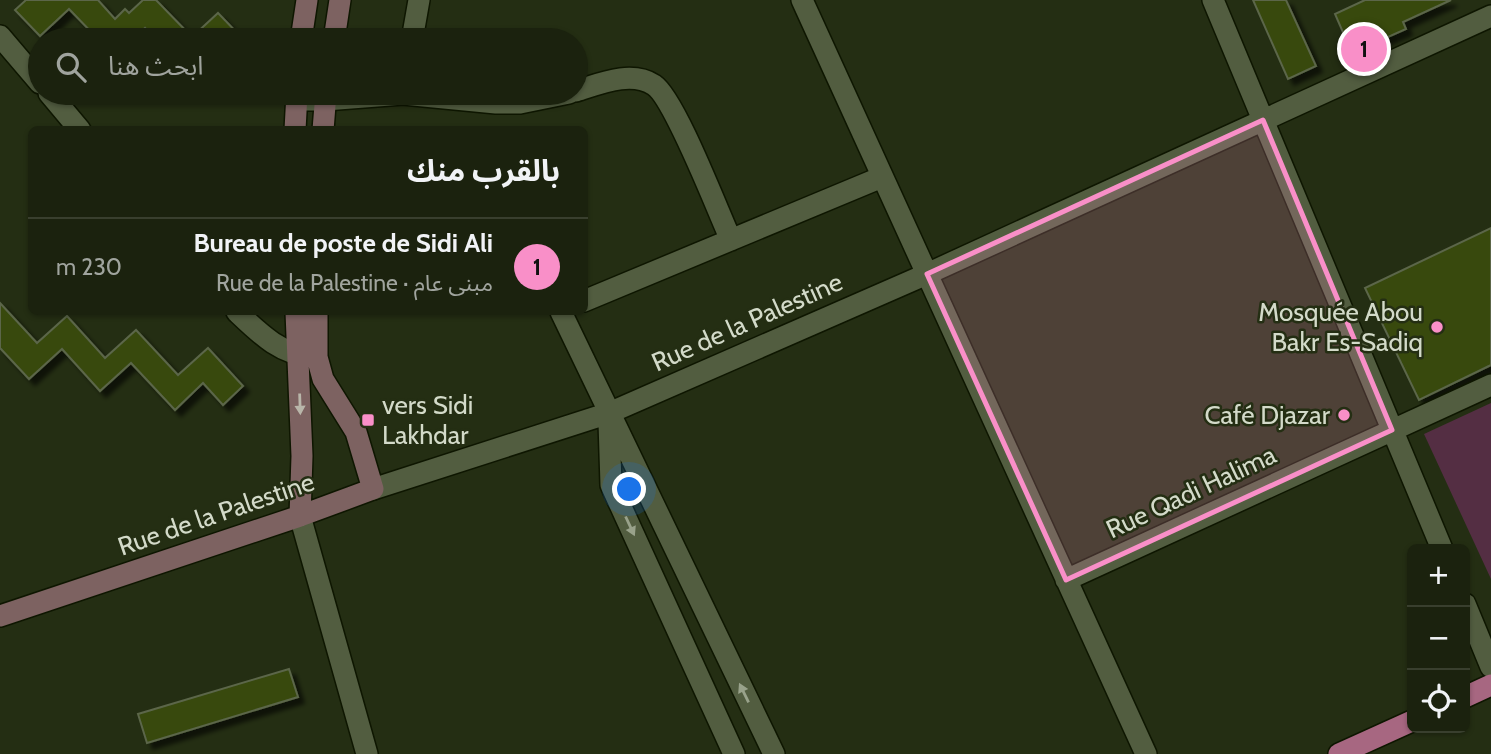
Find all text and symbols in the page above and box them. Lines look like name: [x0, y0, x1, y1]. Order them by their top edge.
pin: 1: [1341, 23, 1387, 75]
search box: [28, 28, 588, 105]
icon: search: [52, 48, 90, 86]
text: ابحث هنا: [108, 50, 203, 82]
text: بالقرب منك: [407, 152, 560, 189]
text: Bureau de poste de Sidi Ali: [194, 227, 493, 259]
text: 230 m: [56, 253, 122, 281]
text: 1: [533, 253, 541, 281]
street label: Rue de la Palestine: [647, 266, 847, 378]
text: مبنى عام · Rue de la Palestine: [216, 269, 493, 297]
place label: Mosquée Abou Bakr Es-Sadiq: [1258, 296, 1423, 358]
marker: Mosquée Abou Bakr Es-Sadiq: [1429, 319, 1445, 335]
place label: vers Sidi Lakhdar: [382, 389, 473, 451]
one-way arrow: [295, 393, 306, 415]
place label: Café Djazar: [1204, 399, 1331, 431]
marker: Café Djazar: [1336, 407, 1352, 423]
marker: vers Sidi Lakhdar: [360, 412, 376, 428]
street label: Rue Qadi Halima: [1101, 438, 1281, 545]
street label: Rue de la Palestine: [114, 465, 318, 563]
your location: [612, 472, 646, 506]
one-way arrow: [624, 516, 636, 536]
map controls: [1407, 544, 1470, 733]
button: +: [1407, 544, 1470, 607]
button: −: [1407, 607, 1470, 670]
button: locate: [1407, 670, 1470, 733]
one-way arrow: [738, 682, 749, 703]

